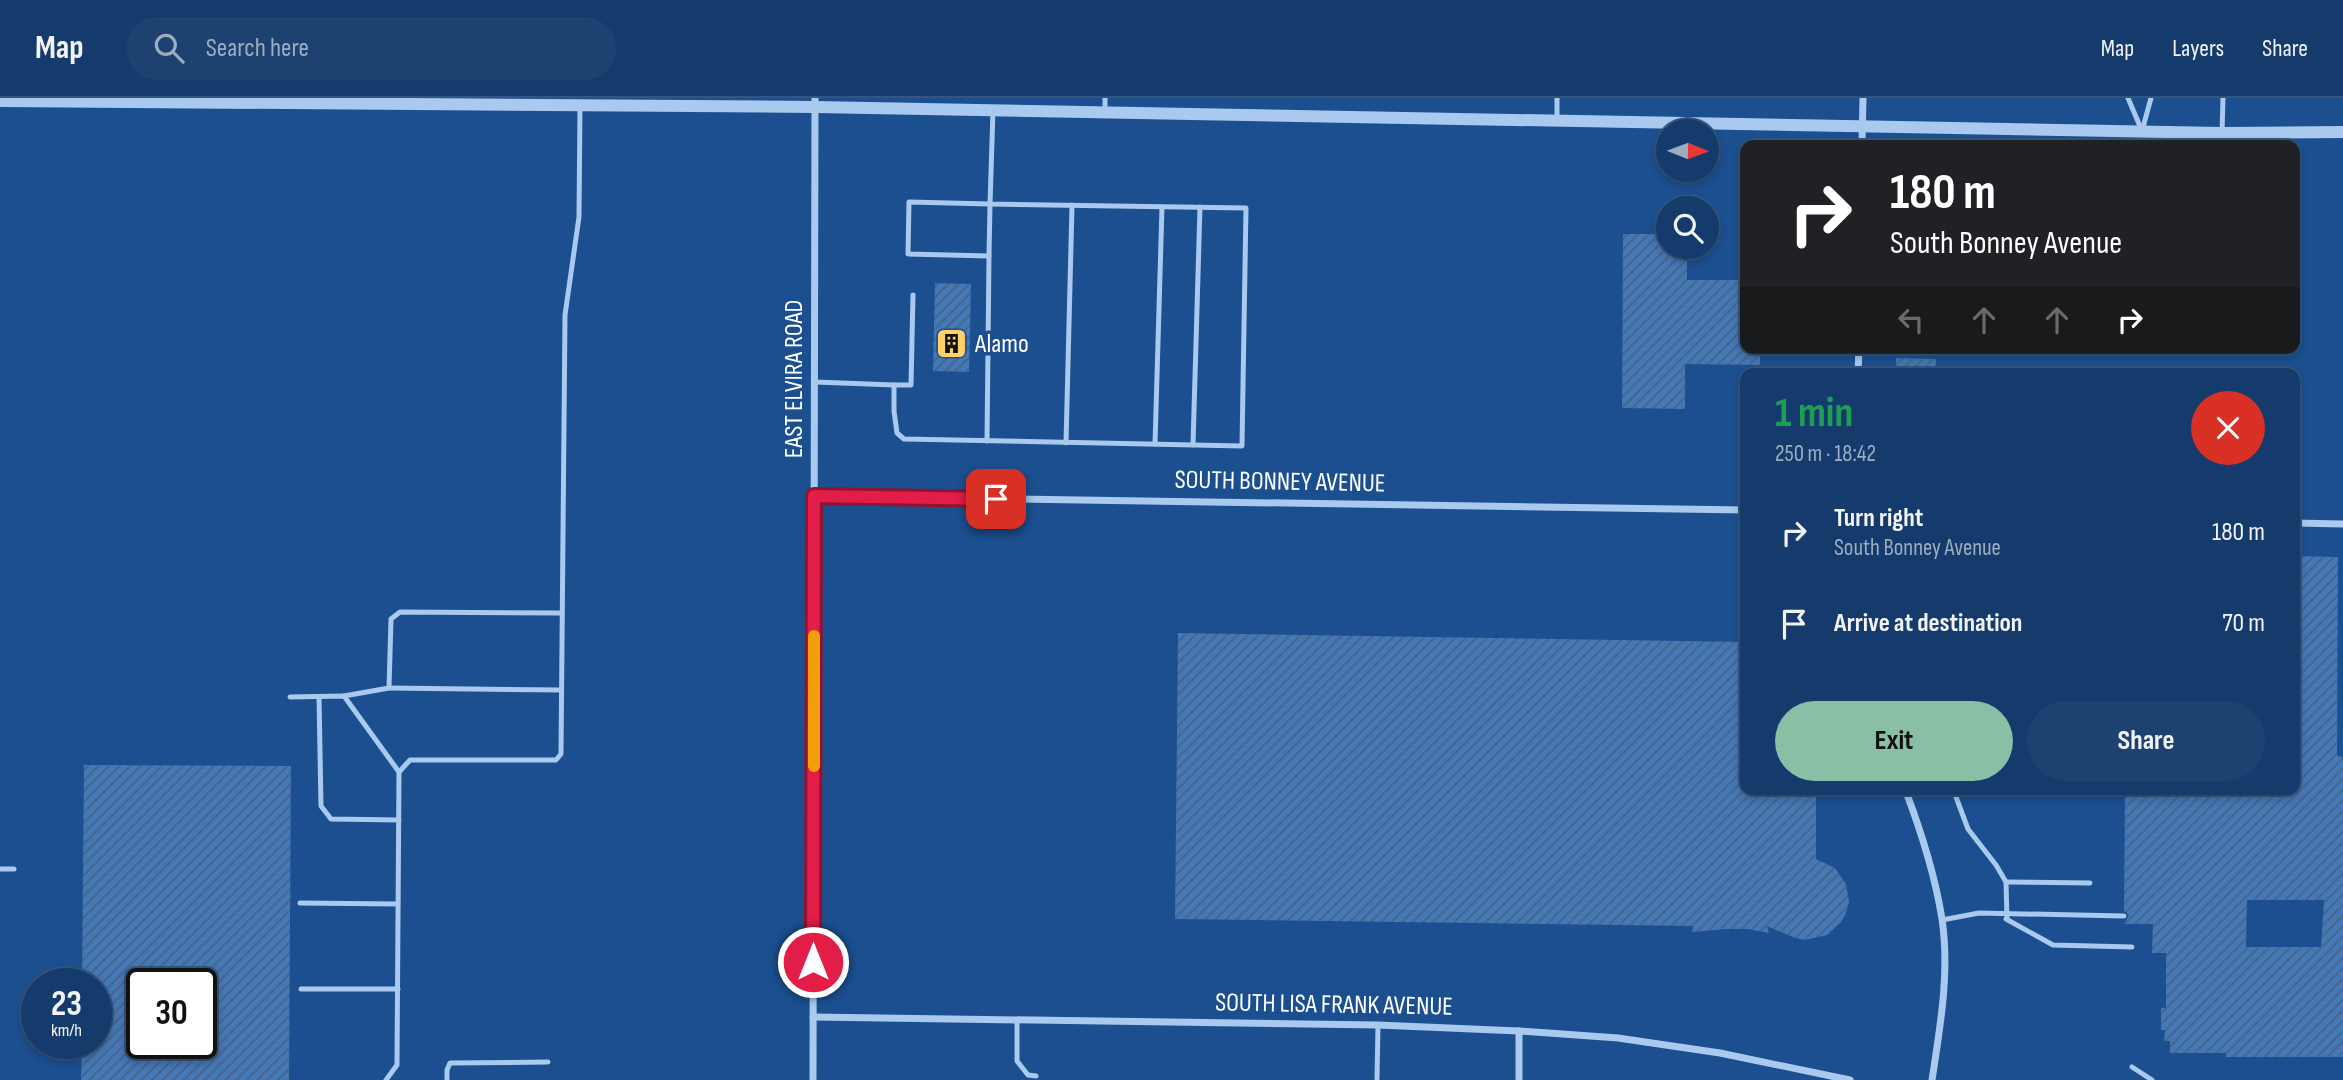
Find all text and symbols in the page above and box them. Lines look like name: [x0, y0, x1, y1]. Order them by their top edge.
search box: [126, 17, 616, 80]
text: Map: [35, 28, 84, 68]
icon: search: [150, 29, 188, 67]
text: Search here: [206, 33, 309, 64]
text: Map: [2101, 34, 2134, 63]
text: Layers: [2172, 34, 2224, 63]
text: Share: [2262, 34, 2308, 63]
north arrow: [1656, 119, 1718, 182]
map controls: [1656, 119, 1719, 259]
text: 180 m: [1890, 164, 1996, 223]
icon: right: [1775, 168, 1866, 259]
button: search: [1656, 196, 1719, 259]
text: South Bonney Avenue: [1890, 224, 2122, 263]
street label: EAST ELVIRA ROAD: [779, 300, 810, 458]
icon: left: [1892, 301, 1930, 339]
icon: ahead: [1965, 301, 2003, 339]
icon: ahead: [2038, 301, 2076, 339]
icon: right: [2111, 301, 2149, 339]
building icon: Alamo: [935, 327, 969, 361]
place label: Alamo: [974, 329, 1029, 360]
text: 1 min: [1775, 388, 1853, 439]
button: close: [2191, 391, 2265, 465]
text: 250 m · 18:42: [1775, 440, 1876, 468]
street label: SOUTH BONNEY AVENUE: [1174, 465, 1386, 499]
pin: [966, 469, 1026, 529]
icon: arrive: [977, 480, 1015, 518]
text: Turn right: [1834, 503, 1923, 534]
icon: right: [1775, 514, 1813, 552]
text: 180 m: [2212, 517, 2265, 548]
text: South Bonney Avenue: [1834, 534, 2001, 562]
icon: arrive: [1775, 605, 1813, 643]
text: Arrive at destination: [1834, 608, 2022, 639]
text: 70 m: [2222, 608, 2265, 639]
button: Exit: [1775, 701, 2013, 781]
button: Share: [2027, 701, 2265, 781]
position arrow: [776, 925, 850, 999]
speed limit sign: 30: [126, 968, 217, 1059]
text: 23: [51, 983, 82, 1026]
street label: SOUTH LISA FRANK AVENUE: [1215, 987, 1453, 1023]
text: km/h: [51, 1020, 82, 1041]

